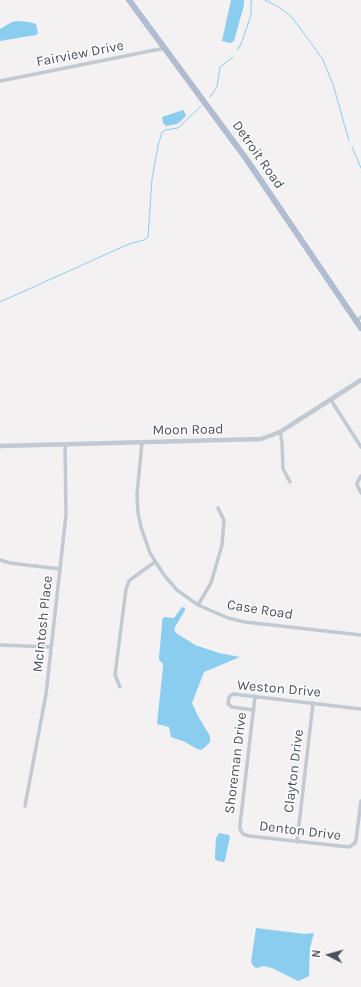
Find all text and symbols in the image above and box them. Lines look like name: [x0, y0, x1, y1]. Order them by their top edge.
street label: Fairview Drive: [35, 37, 125, 71]
street label: Detroit Road: [228, 118, 288, 192]
street label: Moon Road: [152, 421, 224, 439]
street label: McIntosh Place: [30, 575, 56, 673]
street label: Case Road: [226, 597, 294, 623]
street label: Weston Drive: [236, 677, 322, 701]
street label: Shoreman Drive: [221, 711, 251, 815]
street label: Clayton Drive: [281, 728, 307, 814]
street label: Denton Drive: [258, 818, 342, 844]
north arrow: [309, 935, 349, 975]
text: N: [310, 949, 323, 958]

